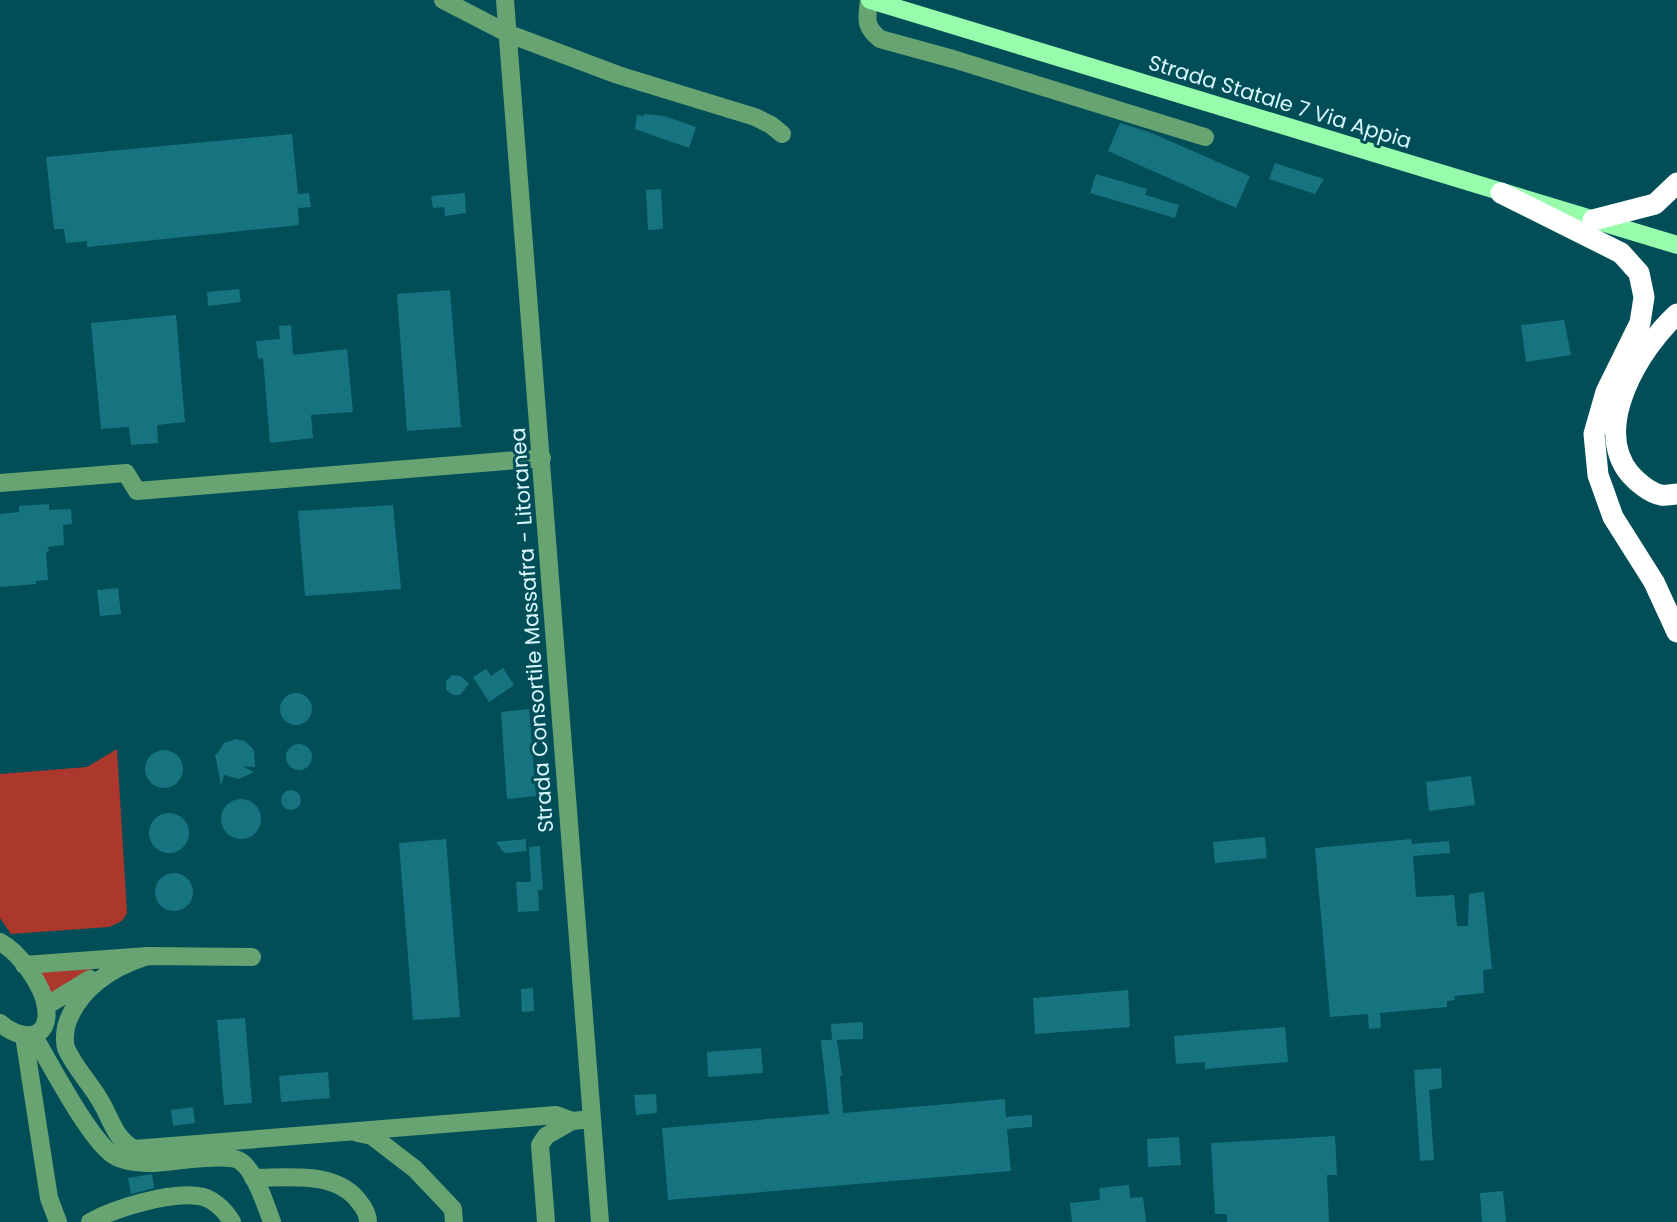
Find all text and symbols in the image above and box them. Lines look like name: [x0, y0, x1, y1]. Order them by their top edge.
street label: Strada Statale 7 Via Appia: [1145, 48, 1415, 155]
street label: Strada Consortile Massafra - Litoranea: [503, 426, 560, 834]

